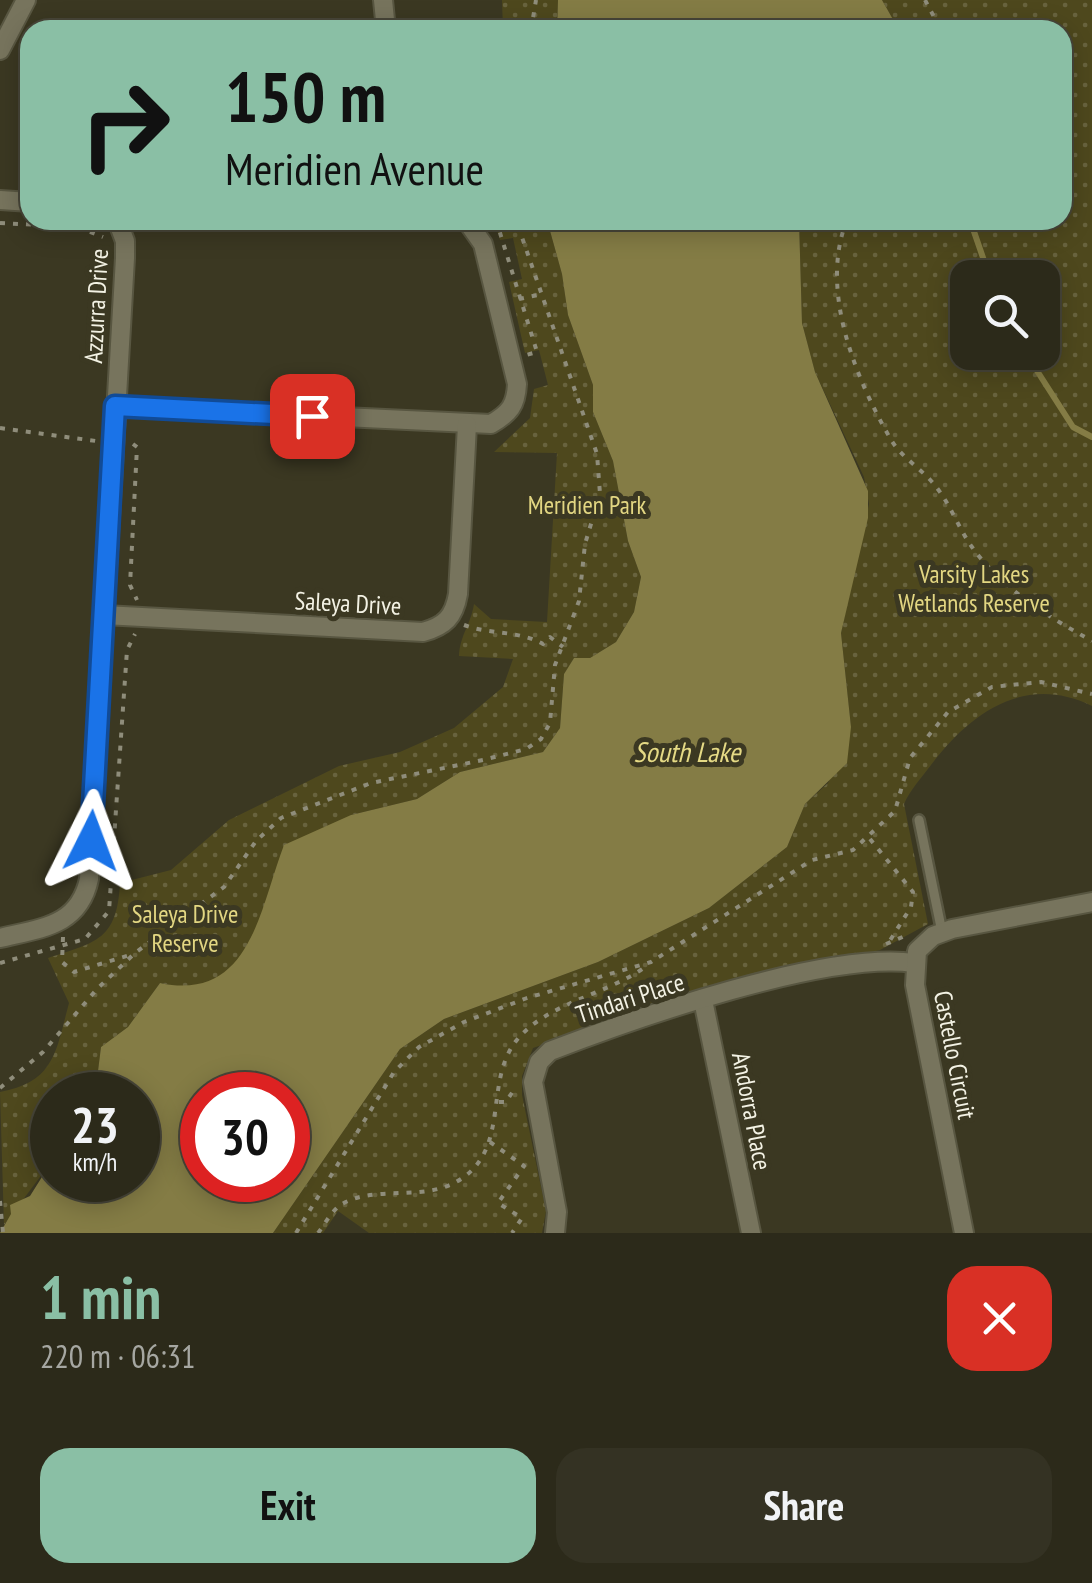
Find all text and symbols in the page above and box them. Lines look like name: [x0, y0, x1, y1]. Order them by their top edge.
text: 150 m: [225, 51, 386, 141]
icon: right: [60, 60, 190, 190]
text: Meridien Avenue: [225, 139, 484, 197]
street label: Azzurra Drive: [77, 248, 115, 364]
map controls: [950, 260, 1060, 370]
button: search: [950, 260, 1060, 370]
pin: [270, 374, 355, 459]
icon: arrive: [285, 389, 340, 444]
park label: Meridien Park: [528, 489, 647, 521]
park label: Varsity Lakes Wetlands Reserve: [898, 558, 1050, 619]
street label: Saleya Drive: [294, 584, 402, 622]
water label: South Lake: [634, 733, 743, 770]
position arrow: [39, 789, 143, 893]
park label: Saleya Drive Reserve: [132, 898, 238, 959]
street label: Tindari Place: [572, 965, 688, 1031]
street label: Castello Circuit: [927, 988, 983, 1122]
street label: Andorra Place: [725, 1049, 779, 1173]
speed limit sign: 30: [180, 1072, 310, 1202]
text: 23: [71, 1092, 119, 1157]
text: km/h: [73, 1146, 117, 1178]
text: 1 min: [40, 1258, 161, 1336]
button: close: [947, 1266, 1052, 1371]
text: 220 m · 06:31: [40, 1335, 195, 1377]
button: Exit: [40, 1448, 536, 1563]
button: Share: [556, 1448, 1052, 1563]

